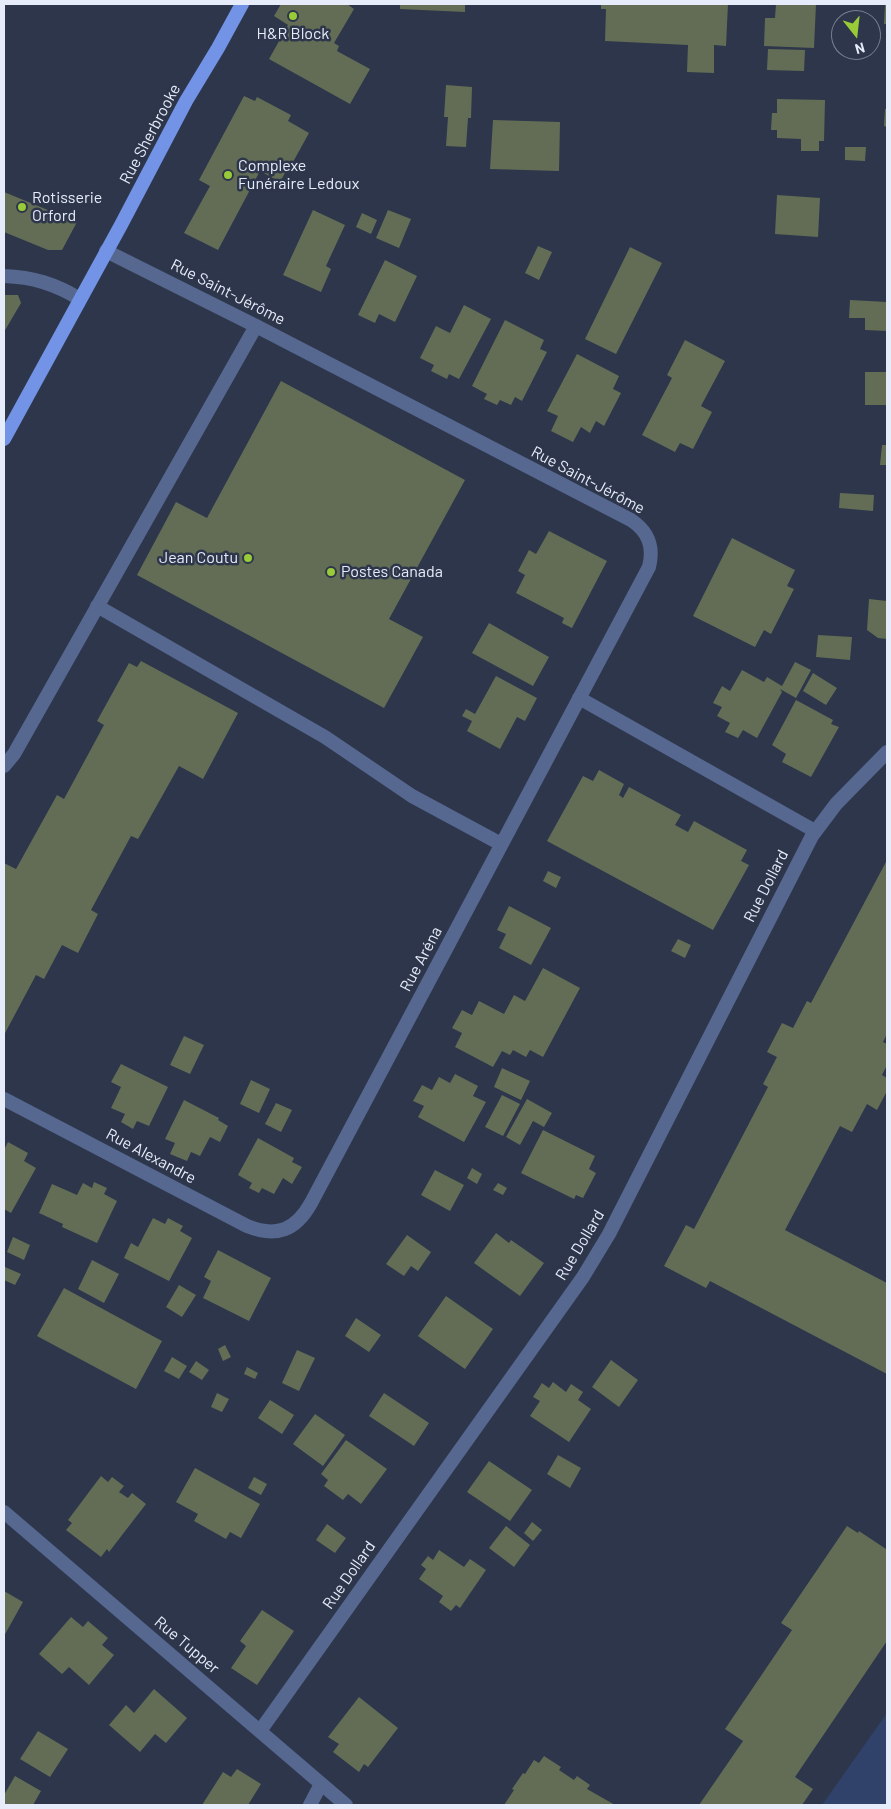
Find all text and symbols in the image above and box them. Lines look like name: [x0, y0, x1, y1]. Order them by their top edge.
marker: H&R Block: [287, 10, 299, 22]
north arrow: [831, 10, 881, 60]
place label: H&R Block: [257, 24, 329, 44]
text: N: [853, 39, 867, 58]
street label: Rue Sherbrooke: [116, 81, 184, 187]
place label: Complexe Funéraire Ledoux: [238, 156, 359, 194]
marker: Complexe Funéraire Ledoux: [222, 169, 234, 181]
place label: Rotisserie Orford: [32, 188, 102, 226]
marker: Rotisserie Orford: [16, 201, 28, 213]
street label: Rue Saint-Jérôme: [168, 255, 288, 329]
street label: Rue Saint-Jérôme: [528, 442, 648, 518]
place label: Jean Coutu: [159, 548, 238, 568]
marker: Jean Coutu: [242, 552, 254, 564]
place label: Postes Canada: [341, 562, 443, 582]
marker: Postes Canada: [325, 566, 337, 578]
street label: Rue Dollard: [740, 847, 792, 925]
street label: Rue Aréna: [396, 923, 446, 995]
street label: Rue Alexandre: [103, 1124, 199, 1188]
street label: Rue Dollard: [551, 1206, 609, 1284]
street label: Rue Dollard: [319, 1537, 379, 1613]
street label: Rue Tupper: [151, 1612, 223, 1678]

